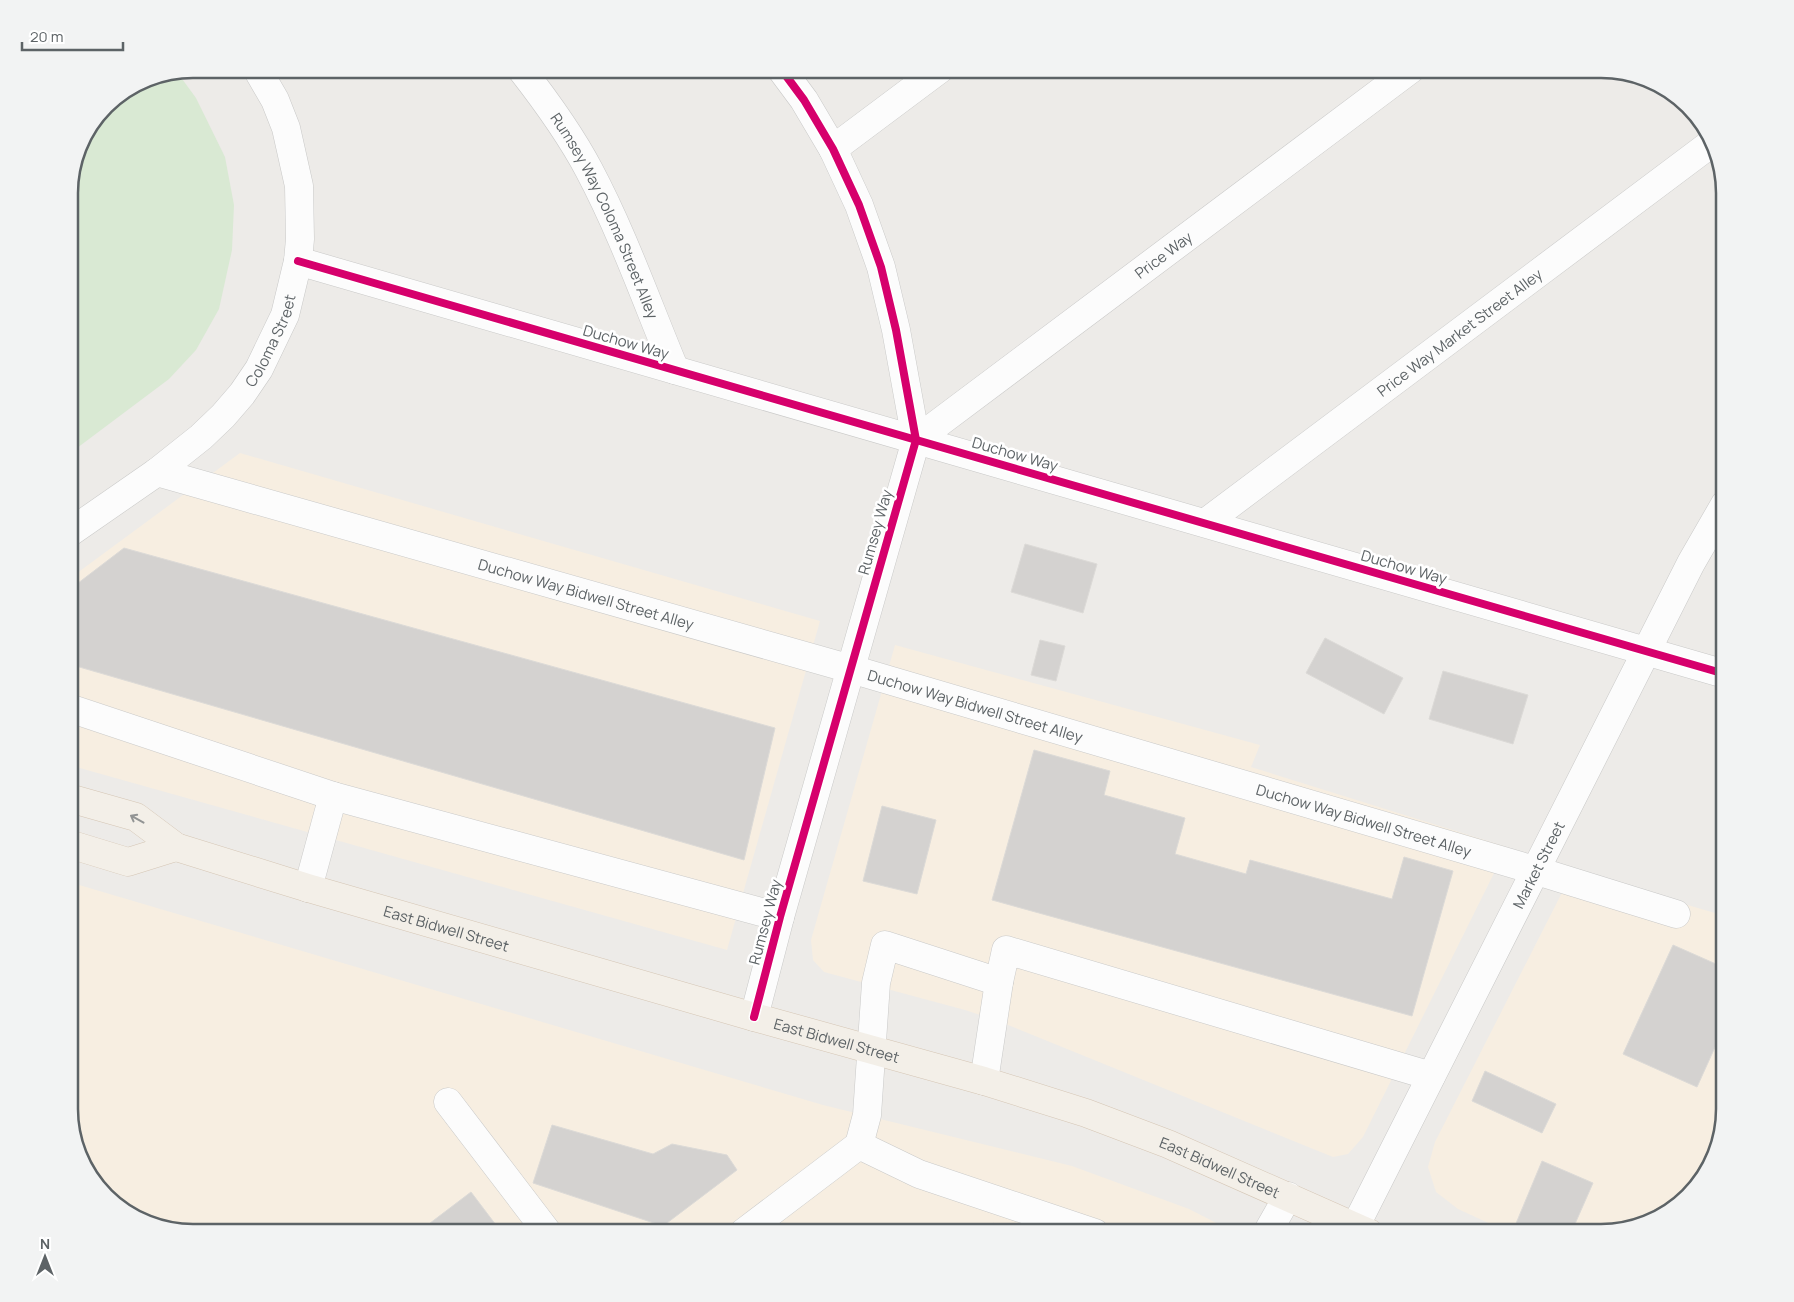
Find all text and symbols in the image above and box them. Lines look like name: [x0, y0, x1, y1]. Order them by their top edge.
scale bar: [22, 20, 124, 52]
text: 20 m: [30, 26, 63, 47]
street label: Rumsey Way Coloma Street Alley: [546, 108, 664, 322]
street label: Price Way: [1130, 226, 1196, 283]
street label: Price Way Market Street Alley: [1372, 263, 1546, 401]
street label: Coloma Street: [240, 292, 300, 391]
street label: Duchow Way: [581, 320, 671, 364]
street label: Duchow Way: [970, 432, 1060, 476]
street label: Rumsey Way: [853, 487, 897, 577]
street label: Duchow Way: [1359, 545, 1449, 589]
street label: Duchow Way Bidwell Street Alley: [476, 553, 696, 634]
street label: Duchow Way Bidwell Street Alley: [865, 664, 1085, 747]
street label: Duchow Way Bidwell Street Alley: [1254, 778, 1474, 862]
one-way arrow: [130, 814, 144, 824]
street label: Market Street: [1507, 817, 1569, 912]
street label: Rumsey Way: [744, 877, 787, 967]
street label: East Bidwell Street: [381, 900, 512, 956]
street label: East Bidwell Street: [771, 1013, 902, 1067]
street label: East Bidwell Street: [1157, 1131, 1283, 1203]
north arrow: [20, 1232, 70, 1282]
text: N: [40, 1234, 50, 1253]

